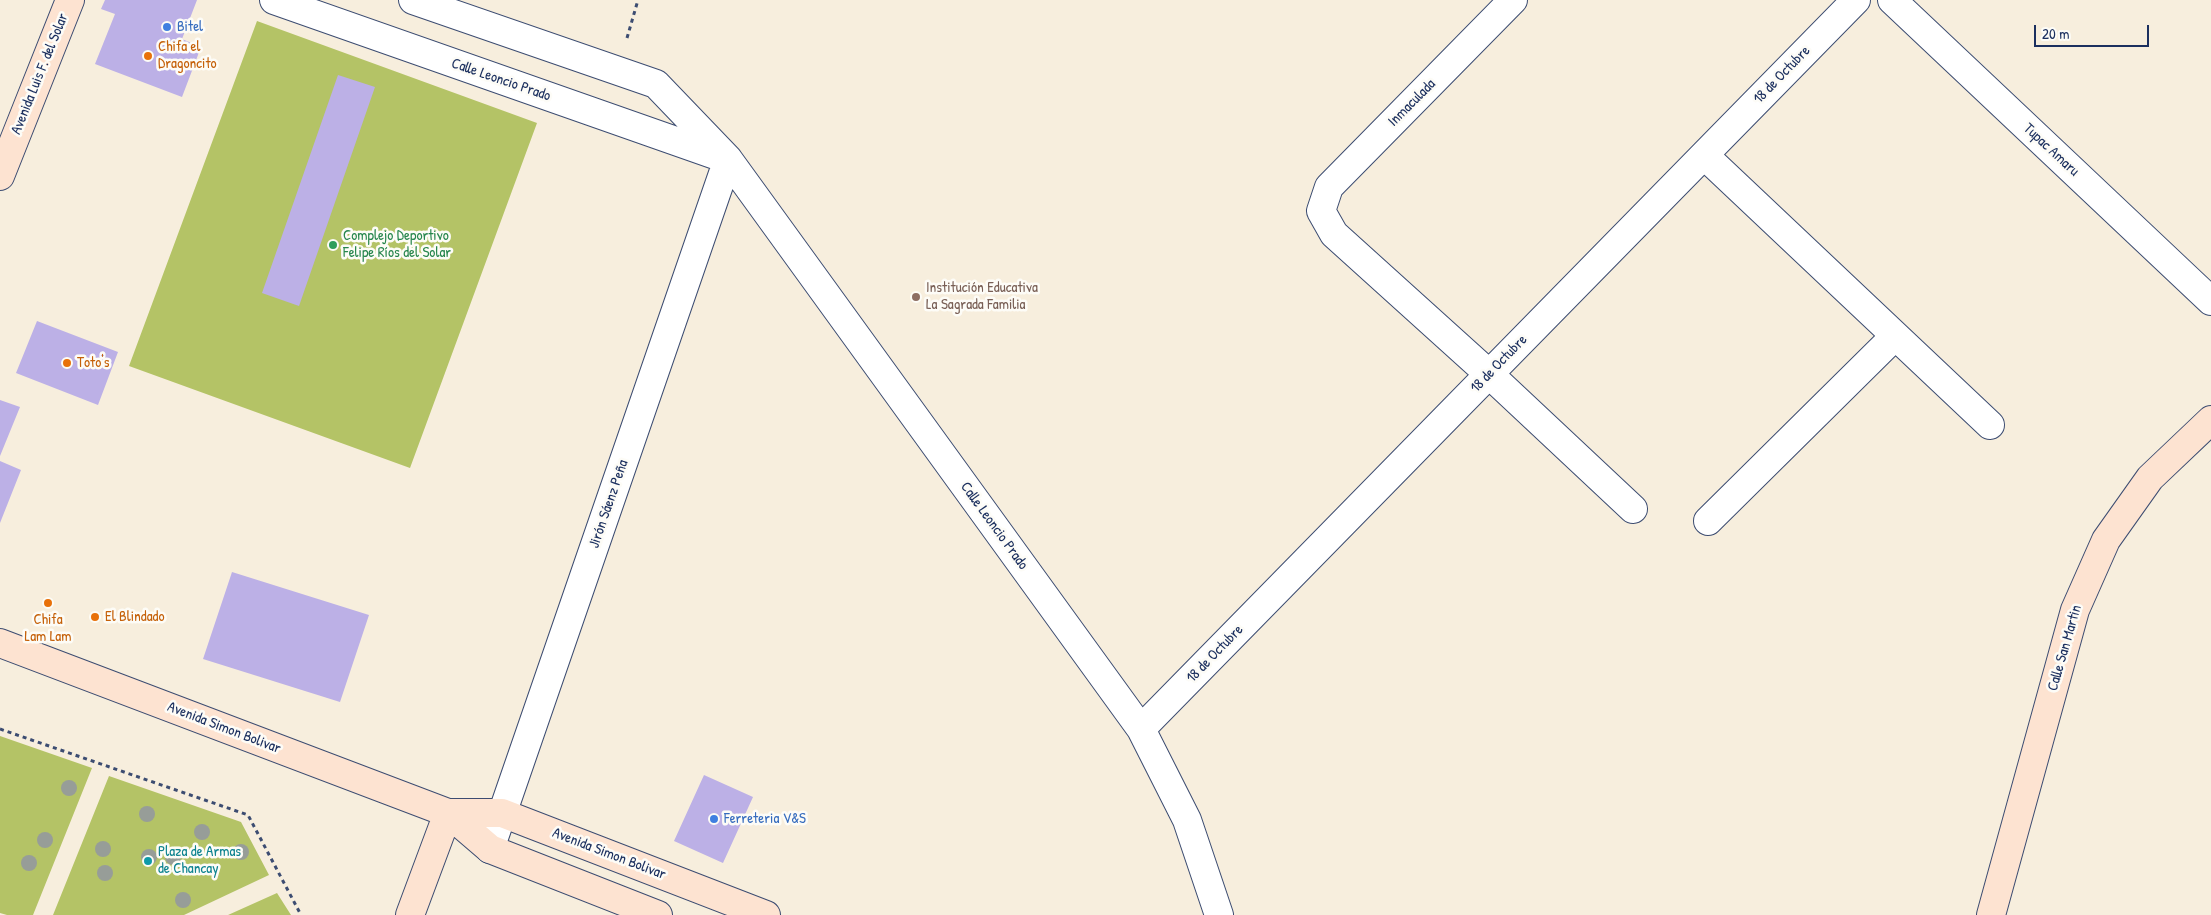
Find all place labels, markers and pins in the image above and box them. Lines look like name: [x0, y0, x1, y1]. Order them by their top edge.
place label: Bitel: [177, 18, 203, 36]
marker: Bitel: [161, 21, 173, 33]
place label: Chifa el Dragoncito: [158, 38, 217, 73]
marker: Chifa el Dragoncito: [142, 50, 154, 62]
place label: Complejo Deportivo Felipe Ríos del Solar: [343, 227, 451, 262]
marker: Complejo Deportivo Felipe Ríos del Solar: [327, 239, 339, 251]
place label: Institución Educativa La Sagrada Familia: [926, 279, 1038, 314]
marker: Institución Educativa La Sagrada Familia: [910, 291, 922, 303]
place label: Toto's: [77, 354, 110, 372]
marker: Toto's: [61, 357, 73, 369]
marker: Chifa Lam Lam: [42, 597, 54, 609]
place label: El Blindado: [105, 608, 164, 626]
place label: Chifa Lam Lam: [25, 611, 71, 646]
marker: El Blindado: [89, 611, 101, 623]
place label: Ferreteria V&S: [724, 810, 806, 828]
marker: Ferreteria V&S: [708, 813, 720, 825]
place label: Plaza de Armas de Chancay: [158, 843, 241, 878]
marker: Plaza de Armas de Chancay: [142, 855, 154, 867]

